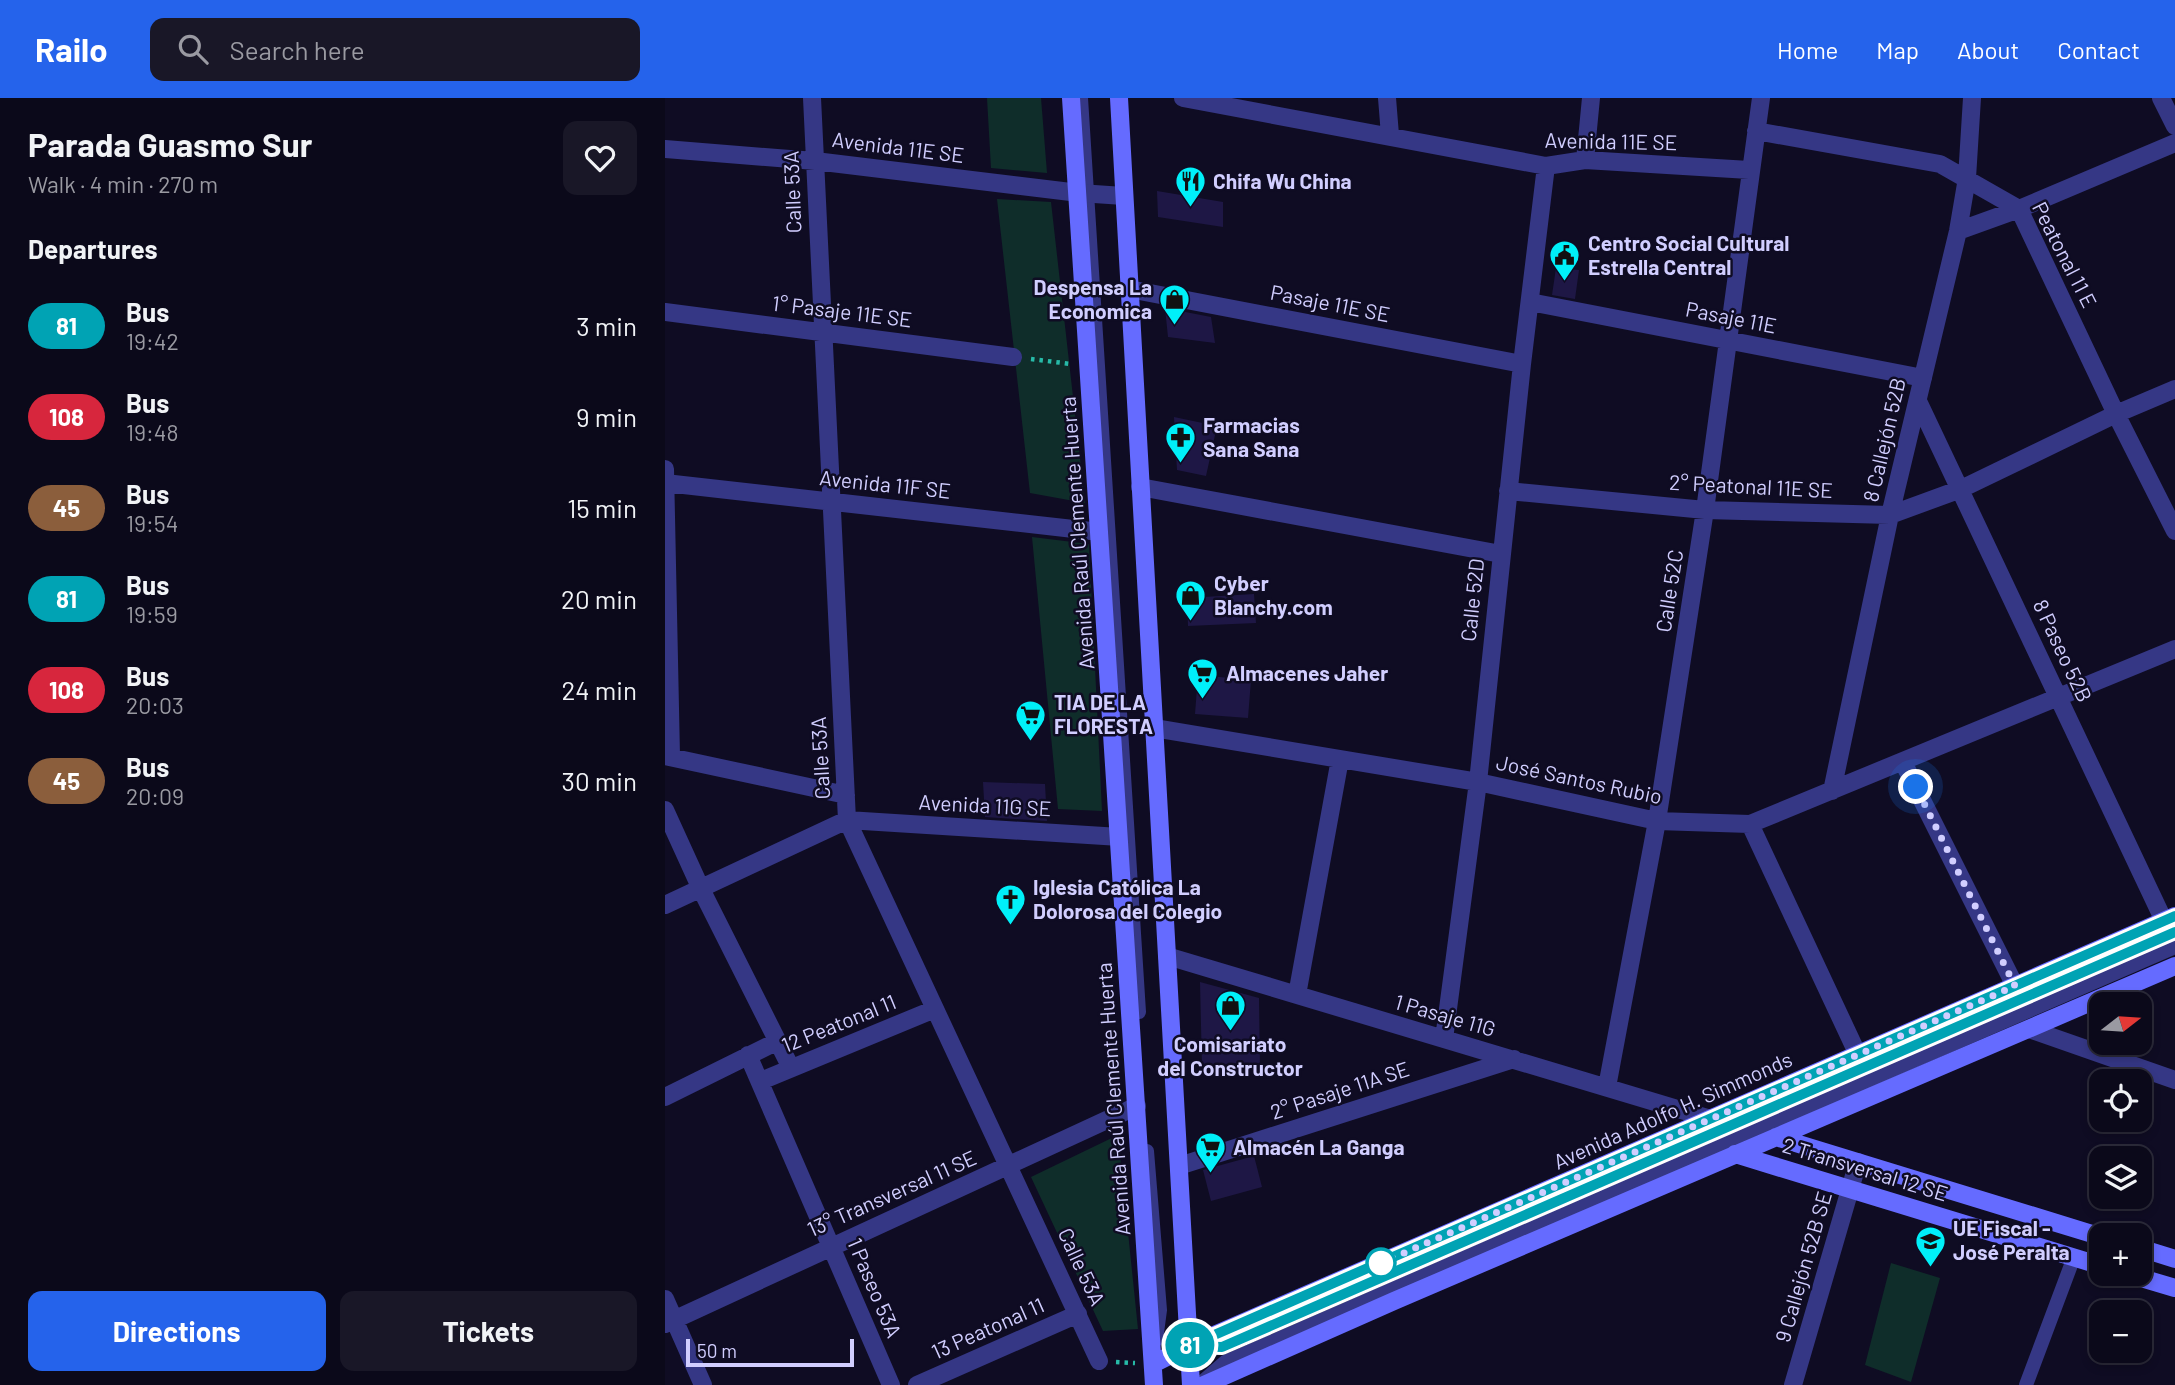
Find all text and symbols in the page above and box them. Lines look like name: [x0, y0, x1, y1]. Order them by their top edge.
search box: [150, 18, 640, 81]
text: Railo: [35, 29, 108, 69]
icon: search: [174, 30, 212, 68]
text: Search here: [230, 34, 365, 65]
text: Home: [1777, 35, 1838, 64]
text: Map: [1876, 35, 1919, 64]
text: About: [1957, 35, 2019, 64]
text: Contact: [2057, 35, 2140, 64]
button: heart: [563, 121, 637, 195]
text: Parada Guasmo Sur: [28, 124, 312, 164]
street label: Avenida 11E SE: [831, 126, 966, 167]
street label: Avenida 11E SE: [1544, 127, 1678, 154]
street label: Calle 53A: [778, 150, 805, 234]
restaurant icon: Chifa Wu China: [1173, 165, 1207, 209]
place label: Chifa Wu China: [1213, 168, 1352, 193]
text: Walk · 4 min · 270 m: [28, 170, 218, 198]
street label: Peatonal 11 E: [2028, 197, 2103, 311]
place label: Centro Social Cultural Estrella Central: [1588, 230, 1789, 279]
text: Departures: [28, 233, 158, 264]
public building icon: Centro Social Cultural Estrella Central: [1548, 239, 1582, 283]
place label: Despensa La Economica: [1033, 274, 1152, 323]
street label: Pasaje 11E SE: [1268, 279, 1392, 326]
shop icon: Despensa La Economica: [1158, 283, 1192, 327]
street label: 1° Pasaje 11E SE: [771, 290, 914, 331]
street label: Pasaje 11E: [1684, 295, 1779, 338]
text: Bus: [126, 296, 169, 327]
text: 3 min: [576, 310, 637, 341]
text: 81: [56, 311, 77, 340]
text: 19:42: [126, 327, 179, 355]
street label: 8 Callejón 52B: [1857, 375, 1910, 504]
text: Bus: [126, 387, 169, 418]
street label: Avenida Raúl Clemente Huerta: [1054, 396, 1099, 670]
text: 9 min: [576, 401, 637, 432]
text: 108: [49, 402, 84, 431]
place label: Farmacias Sana Sana: [1203, 412, 1300, 461]
text: 19:48: [126, 418, 179, 446]
pharmacy icon: Farmacias Sana Sana: [1163, 421, 1197, 465]
street label: Avenida 11F SE: [818, 464, 952, 503]
street label: 2° Peatonal 11E SE: [1669, 469, 1833, 502]
text: Bus: [126, 478, 169, 509]
text: 15 min: [567, 492, 637, 523]
text: 45: [53, 493, 80, 522]
text: 19:54: [126, 509, 178, 537]
street label: Calle 52C: [1650, 548, 1687, 634]
street label: Calle 52D: [1455, 557, 1488, 643]
text: Bus: [126, 569, 169, 600]
place label: Cyber Blanchy.com: [1214, 570, 1333, 619]
shop icon: Cyber Blanchy.com: [1174, 579, 1208, 623]
text: 20 min: [561, 583, 637, 614]
text: 81: [56, 584, 77, 613]
street label: 8 Paseo 52B: [2029, 595, 2098, 706]
text: 19:59: [126, 600, 178, 628]
supermarket icon: Almacenes Jaher: [1186, 657, 1220, 701]
text: Bus: [126, 660, 169, 691]
place label: Almacenes Jaher: [1226, 660, 1388, 685]
text: 24 min: [561, 674, 637, 705]
text: 108: [49, 675, 84, 704]
place label: TIA DE LA FLORESTA: [1054, 689, 1153, 738]
text: 20:03: [126, 691, 184, 719]
supermarket icon: TIA DE LA FLORESTA: [1014, 698, 1048, 742]
street label: Calle 53A: [805, 716, 834, 800]
street label: José Santos Rubio: [1494, 749, 1664, 808]
text: Bus: [126, 751, 169, 782]
text: 30 min: [562, 765, 637, 796]
text: 45: [53, 766, 80, 795]
your location: [1898, 769, 1933, 804]
text: 20:09: [126, 782, 184, 810]
street label: Avenida 11G SE: [918, 789, 1052, 820]
place label: Iglesia Católica La Dolorosa del Colegio: [1033, 874, 1222, 923]
church icon: Iglesia Católica La Dolorosa del Colegio: [993, 883, 1027, 927]
street label: Avenida Raúl Clemente Huerta: [1090, 962, 1135, 1236]
street label: 12 Peatonal 11: [778, 988, 899, 1057]
shop icon: Comisariato del Constructor: [1213, 988, 1247, 1032]
street label: 1 Pasaje 11G: [1392, 988, 1499, 1041]
north arrow: [2089, 992, 2153, 1055]
map controls: [2089, 992, 2152, 1363]
place label: Comisariato del Constructor: [1157, 1031, 1303, 1080]
street label: Avenida Adolfo H. Simmonds: [1549, 1046, 1796, 1174]
street label: 2° Pasaje 11A SE: [1267, 1055, 1412, 1124]
button: locate: [2089, 1069, 2152, 1132]
supermarket icon: Almacén La Ganga: [1193, 1131, 1227, 1175]
street label: 2 Transversal 12 SE: [1780, 1132, 1951, 1206]
place label: Almacén La Ganga: [1233, 1134, 1405, 1159]
street label: 13° Transversal 11 SE: [803, 1144, 980, 1241]
button: layers: [2089, 1146, 2152, 1209]
street label: 9 Callejón 52B SE: [1769, 1188, 1836, 1345]
place label: UE Fiscal - José Peralta: [1953, 1215, 2070, 1264]
button: +: [2089, 1223, 2152, 1286]
street label: Calle 53A: [1054, 1224, 1111, 1309]
school or university icon: UE Fiscal - José Peralta: [1913, 1224, 1947, 1268]
street label: 1 Paseo 53A: [843, 1234, 908, 1341]
unlabelled marker: [1366, 1248, 1396, 1278]
button: Directions: [28, 1291, 326, 1371]
button: Tickets: [340, 1291, 637, 1371]
street label: 13 Peatonal 11: [927, 1292, 1048, 1364]
button: −: [2089, 1300, 2152, 1363]
line badge: 81: [1159, 1322, 1221, 1368]
text: 81: [1179, 1330, 1201, 1359]
scale bar: [686, 1336, 854, 1368]
text: 50 m: [697, 1339, 737, 1362]

